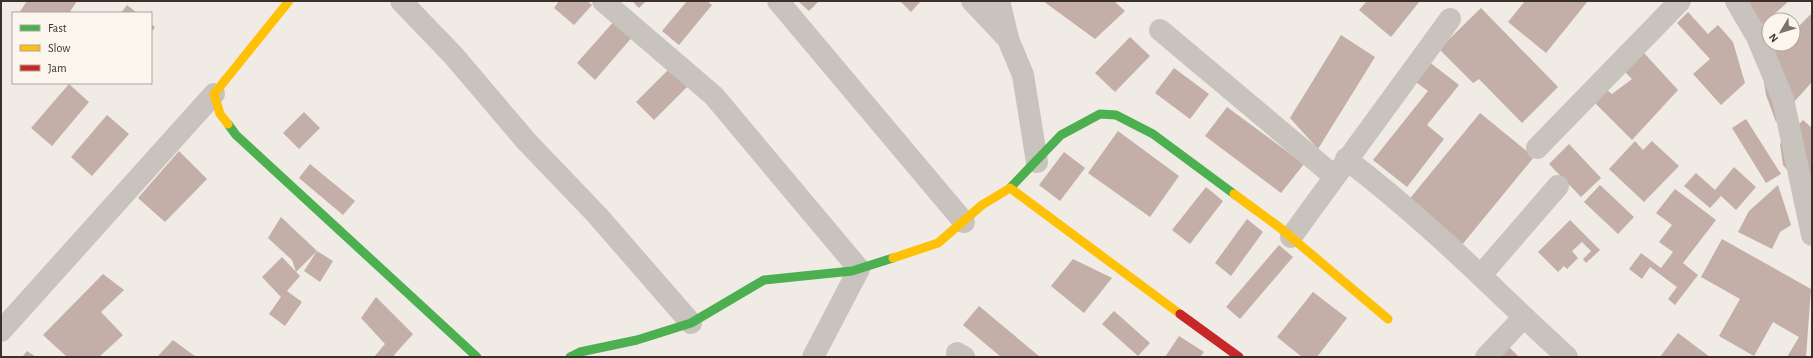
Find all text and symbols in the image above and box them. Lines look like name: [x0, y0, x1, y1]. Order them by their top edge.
legend: [12, 12, 152, 84]
north arrow: [1761, 12, 1801, 52]
text: Fast: [48, 22, 67, 34]
text: N: [1767, 31, 1780, 44]
text: Slow: [48, 42, 70, 54]
text: Jam: [48, 62, 67, 74]

